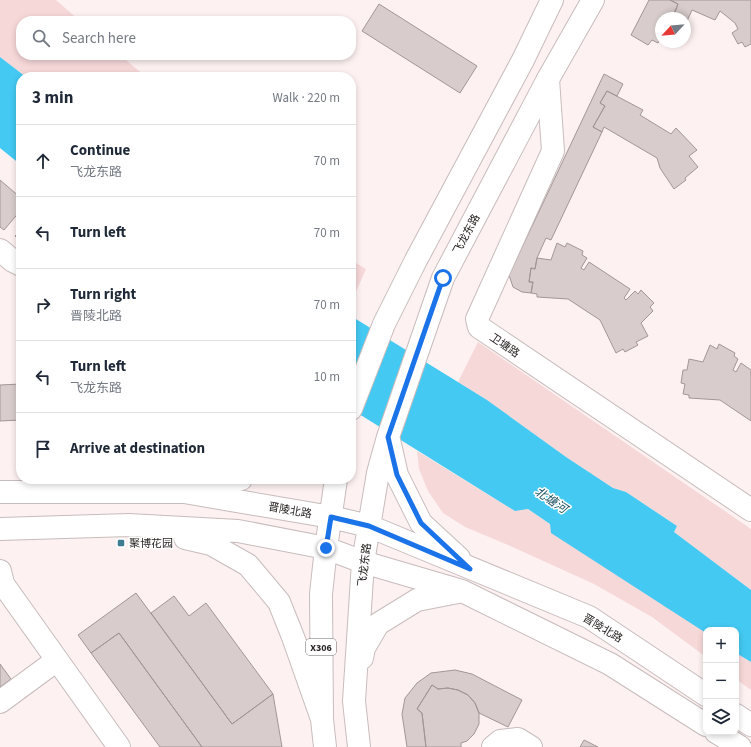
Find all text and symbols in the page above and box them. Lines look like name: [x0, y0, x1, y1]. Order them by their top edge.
north arrow: [655, 12, 691, 48]
search box: [16, 16, 356, 60]
icon: search: [30, 27, 52, 49]
text: Search here: [62, 28, 136, 49]
text: 3 min: [32, 86, 73, 110]
text: Walk · 220 m: [272, 89, 340, 107]
text: Continue: [70, 140, 130, 161]
icon: ahead: [32, 150, 54, 172]
text: 70 m: [314, 152, 340, 170]
text: 飞龙东路: [70, 163, 122, 181]
street label: 飞龙东路: [449, 211, 483, 257]
icon: left: [32, 222, 54, 244]
text: Turn left: [70, 222, 126, 243]
text: 70 m: [314, 224, 340, 242]
route start: [434, 269, 452, 287]
text: Turn right: [70, 284, 136, 305]
icon: right: [32, 294, 54, 316]
text: 70 m: [314, 296, 340, 314]
text: 晋陵北路: [70, 307, 122, 325]
street label: 卫塘路: [487, 330, 523, 361]
text: Turn left: [70, 356, 126, 377]
icon: left: [32, 366, 54, 388]
text: 10 m: [314, 368, 340, 386]
text: 飞龙东路: [70, 379, 122, 397]
icon: arrive: [32, 438, 54, 460]
text: Arrive at destination: [70, 438, 205, 459]
water label: 北塘河: [531, 483, 572, 519]
street label: 晋陵北路: [267, 499, 313, 522]
place label: 聚博花园: [129, 536, 173, 551]
marker: 聚博花园: [116, 538, 126, 548]
route end: [317, 539, 335, 557]
street label: 飞龙东路: [354, 542, 375, 588]
street label: 晋陵北路: [580, 611, 625, 646]
map controls: [703, 627, 739, 735]
button: +: [703, 627, 739, 663]
road number: X306: [306, 639, 336, 655]
button: −: [703, 663, 739, 699]
button: layers: [703, 699, 739, 735]

